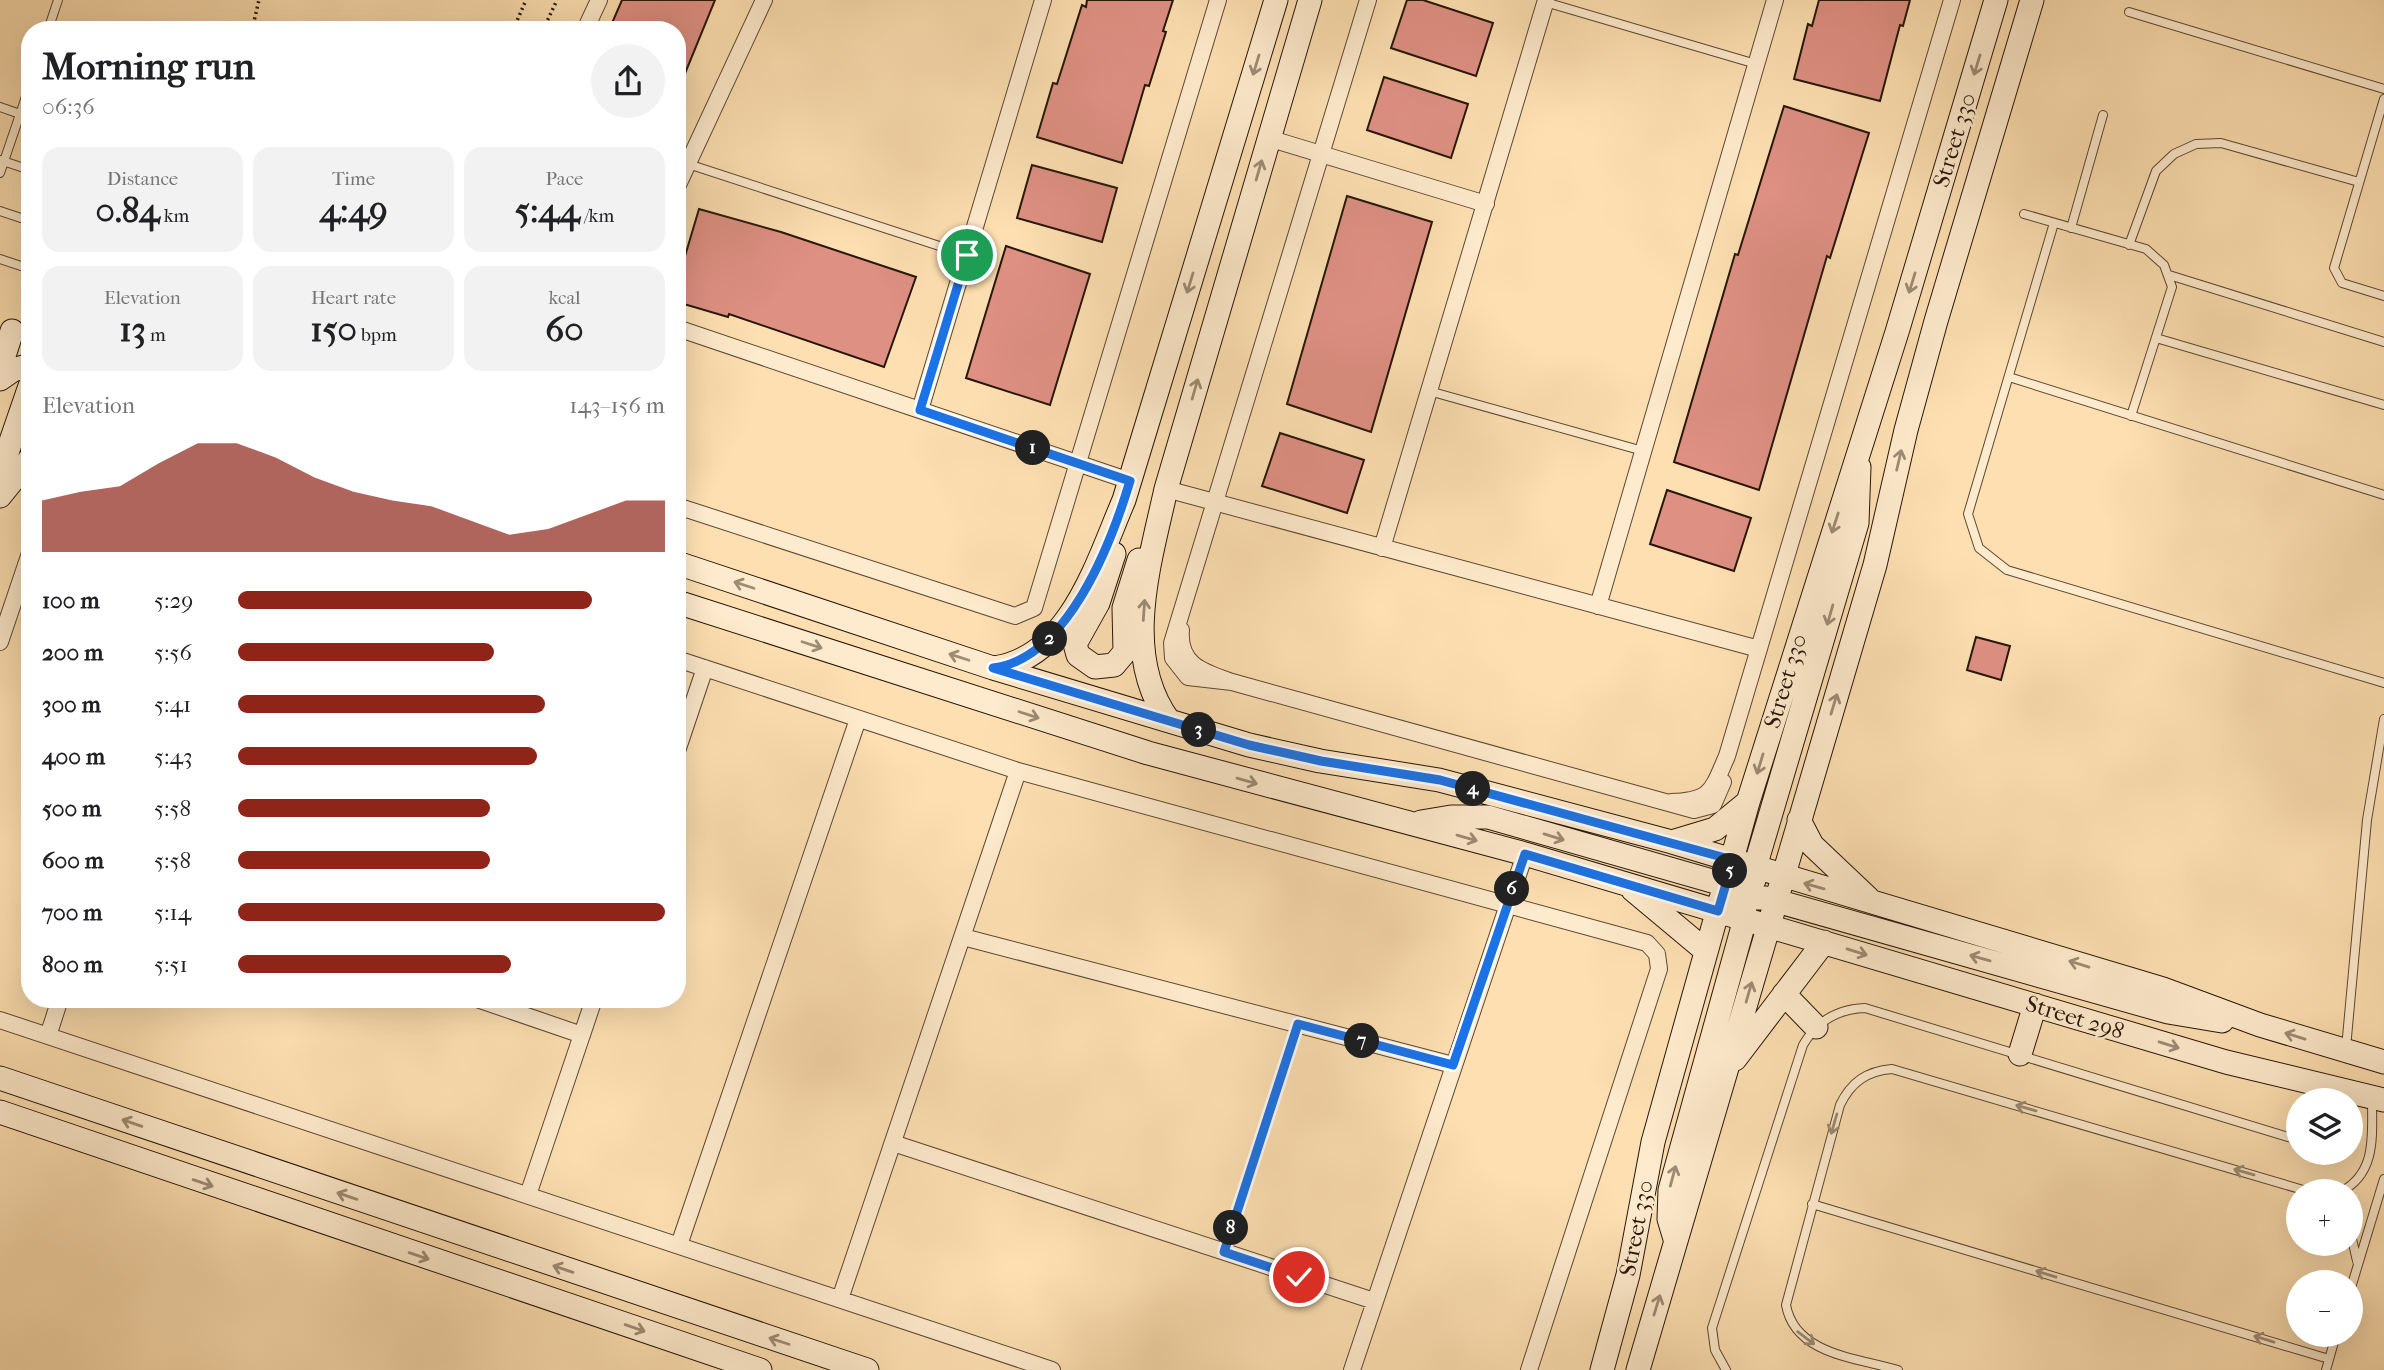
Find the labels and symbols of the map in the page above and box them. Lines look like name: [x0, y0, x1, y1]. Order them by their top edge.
one-way arrow: [1248, 54, 1261, 76]
one-way arrow: [1969, 54, 1982, 76]
street label: Street 330: [1927, 90, 1982, 191]
one-way arrow: [1253, 159, 1266, 181]
pin: [937, 225, 997, 285]
one-way arrow: [1183, 272, 1196, 294]
one-way arrow: [1904, 272, 1917, 294]
one-way arrow: [1190, 378, 1203, 400]
pin: 1: [1016, 430, 1050, 466]
one-way arrow: [1893, 449, 1907, 472]
one-way arrow: [1827, 512, 1840, 534]
one-way arrow: [733, 578, 755, 590]
one-way arrow: [1138, 599, 1151, 622]
one-way arrow: [1822, 604, 1835, 626]
pin: 2: [1032, 622, 1068, 656]
street label: Street 330: [1758, 631, 1813, 732]
one-way arrow: [801, 640, 823, 653]
one-way arrow: [949, 650, 971, 662]
one-way arrow: [1829, 693, 1842, 715]
one-way arrow: [1017, 710, 1039, 723]
pin: 3: [1182, 712, 1216, 748]
one-way arrow: [1752, 753, 1765, 775]
pin: 4: [1456, 772, 1490, 806]
one-way arrow: [1235, 775, 1257, 788]
one-way arrow: [1543, 831, 1565, 844]
one-way arrow: [1456, 832, 1478, 845]
pin: 5: [1712, 854, 1748, 888]
pin: 6: [1494, 872, 1530, 906]
one-way arrow: [1803, 878, 1825, 891]
one-way arrow: [1845, 947, 1867, 960]
one-way arrow: [1969, 951, 1991, 964]
one-way arrow: [2069, 957, 2091, 970]
one-way arrow: [1743, 981, 1756, 1003]
street label: Street 298: [2023, 990, 2127, 1045]
pin: 7: [1344, 1024, 1380, 1058]
one-way arrow: [2284, 1028, 2306, 1041]
one-way arrow: [2157, 1040, 2179, 1053]
one-way arrow: [2015, 1101, 2038, 1114]
one-way arrow: [1827, 1113, 1840, 1135]
one-way arrow: [121, 1116, 143, 1129]
one-way arrow: [1668, 1165, 1681, 1187]
one-way arrow: [2233, 1165, 2255, 1178]
one-way arrow: [192, 1178, 214, 1190]
street label: Street 330: [1614, 1178, 1659, 1278]
one-way arrow: [337, 1189, 359, 1201]
pin: 8: [1214, 1210, 1248, 1246]
pin: [1269, 1247, 1329, 1307]
one-way arrow: [408, 1250, 430, 1263]
one-way arrow: [552, 1261, 574, 1274]
one-way arrow: [2035, 1267, 2057, 1280]
one-way arrow: [1652, 1294, 1665, 1316]
one-way arrow: [623, 1323, 645, 1335]
one-way arrow: [1796, 1330, 1815, 1345]
one-way arrow: [2253, 1332, 2275, 1345]
one-way arrow: [768, 1334, 790, 1346]

